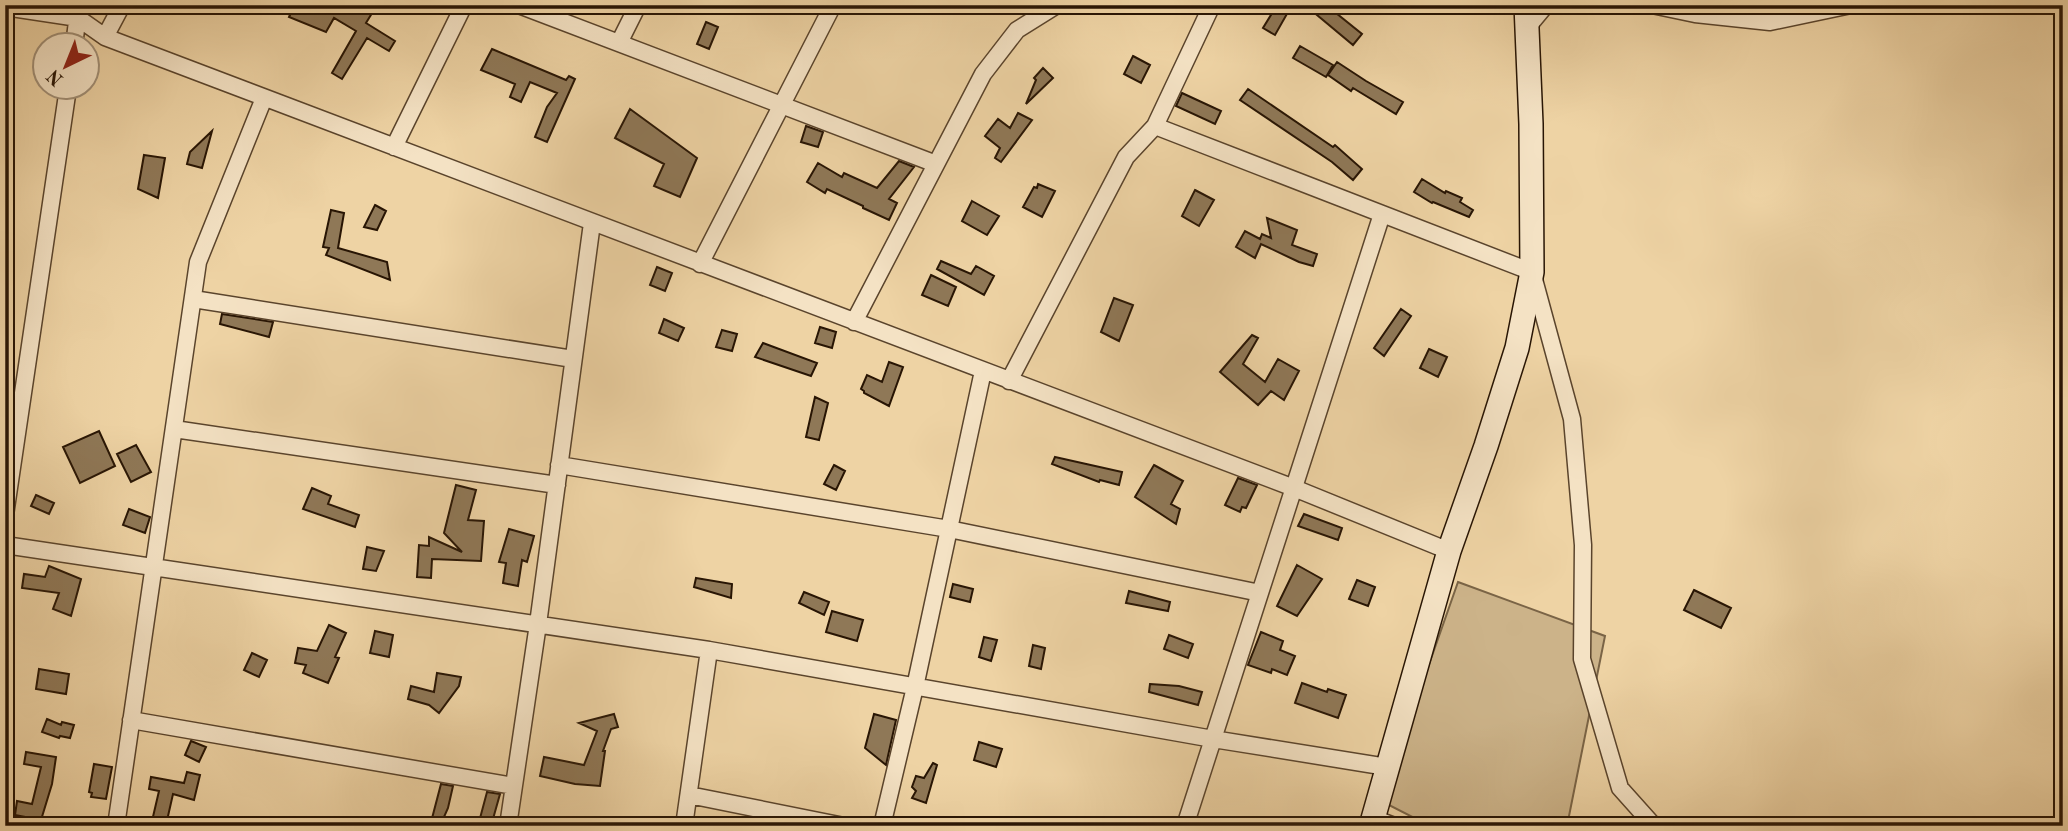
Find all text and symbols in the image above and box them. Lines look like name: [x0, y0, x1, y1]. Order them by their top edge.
north arrow: [32, 32, 102, 102]
text: N: [44, 64, 68, 89]

